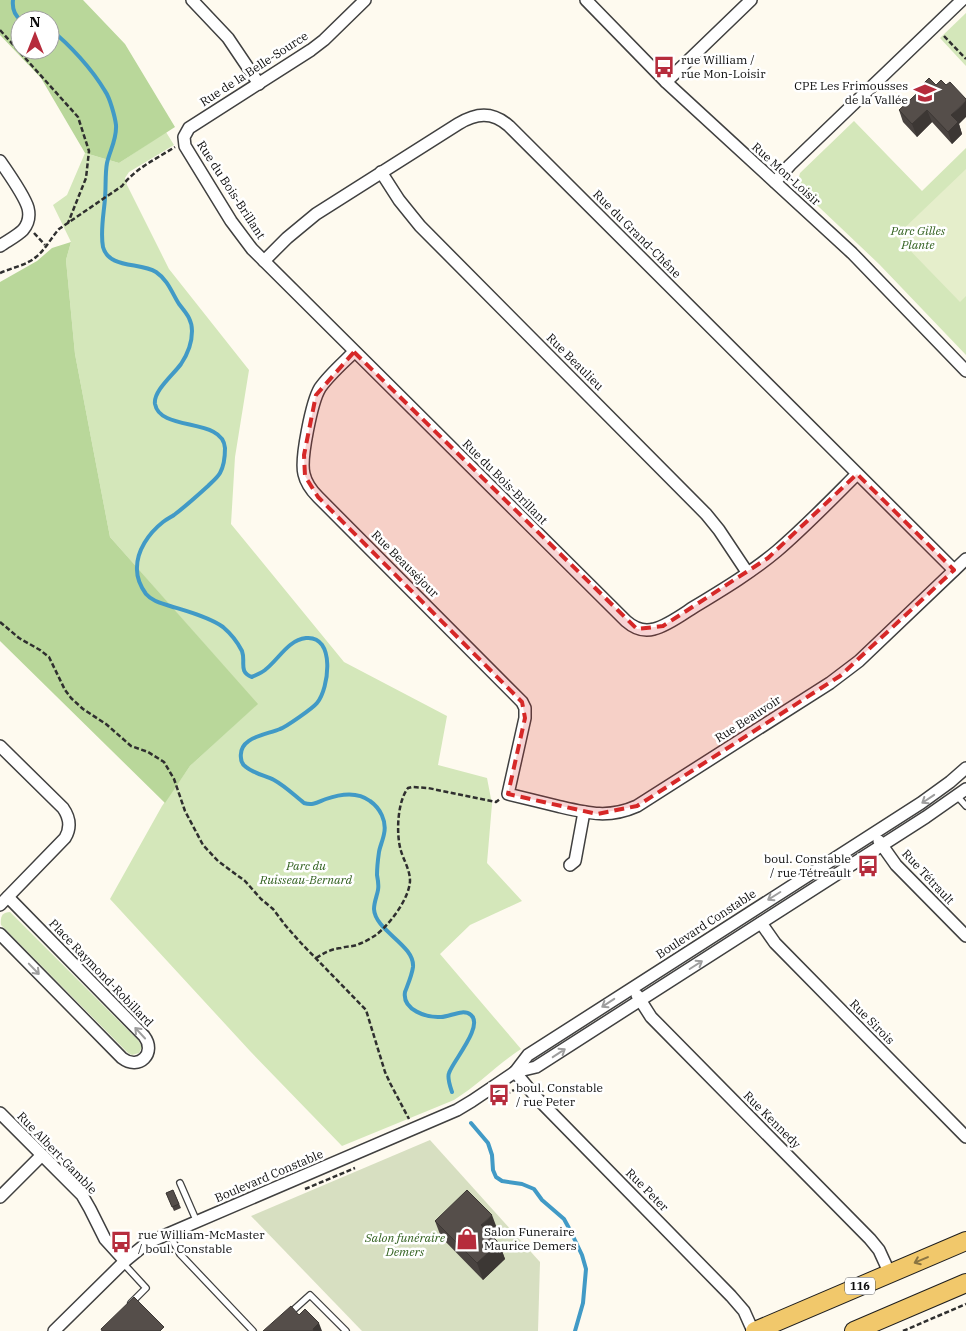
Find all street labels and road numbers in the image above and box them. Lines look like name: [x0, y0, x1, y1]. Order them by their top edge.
street label: Rue de la Belle-Source: [197, 28, 311, 109]
street label: Rue du Bois-Brillant: [194, 138, 269, 242]
street label: Rue Mon-Loisir: [749, 139, 824, 209]
street label: Rue du Grand-Chêne: [590, 186, 685, 281]
street label: Rue Beaulieu: [544, 330, 607, 394]
street label: Rue du Bois-Brillant: [460, 436, 551, 527]
street label: Rue Beauséjour: [369, 527, 442, 601]
street label: Rue Beauvoir: [712, 691, 784, 745]
street label: Rue Tétrault: [899, 846, 958, 907]
street label: Boulevard Constable: [653, 886, 759, 962]
street label: Place Raymond-Robillard: [46, 916, 157, 1030]
street label: Rue Sirois: [847, 996, 898, 1047]
street label: Rue Kennedy: [741, 1088, 805, 1152]
street label: Rue Albert-Gamble: [14, 1108, 100, 1197]
street label: Boulevard Constable: [212, 1146, 325, 1205]
street label: Rue Peter: [623, 1165, 672, 1215]
road number: 116: [845, 1278, 875, 1294]

